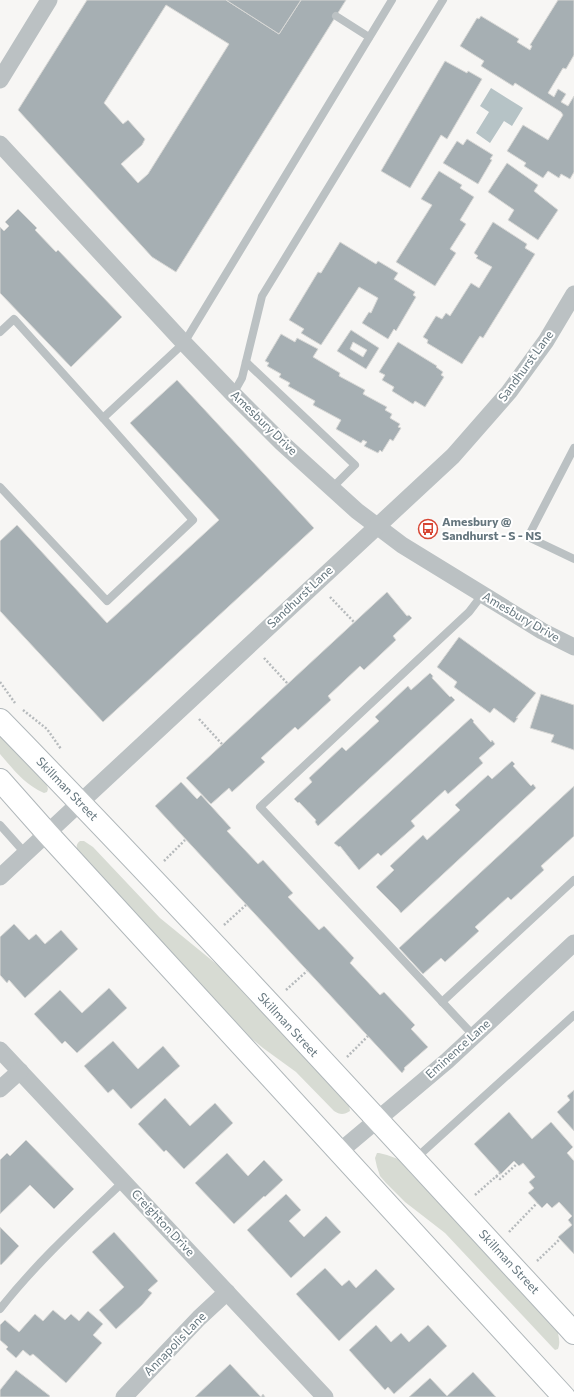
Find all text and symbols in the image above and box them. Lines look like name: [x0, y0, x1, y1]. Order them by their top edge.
street label: Sandhurst Lane: [495, 327, 556, 404]
street label: Amesbury Drive: [229, 387, 301, 457]
place label: Amesbury @ Sandhurst - S - NS: [442, 514, 541, 542]
bus stop icon: Amesbury @ Sandhurst - S - NS: [417, 518, 439, 540]
street label: Sandhurst Lane: [264, 562, 335, 630]
street label: Amesbury Drive: [480, 588, 563, 644]
street label: Skillman Street: [34, 754, 101, 823]
street label: Skillman Street: [255, 989, 322, 1059]
street label: Eminence Lane: [422, 1016, 492, 1081]
street label: Creighton Drive: [129, 1186, 198, 1258]
street label: Skillman Street: [476, 1226, 543, 1296]
street label: Annapolis Lane: [140, 1309, 208, 1378]

